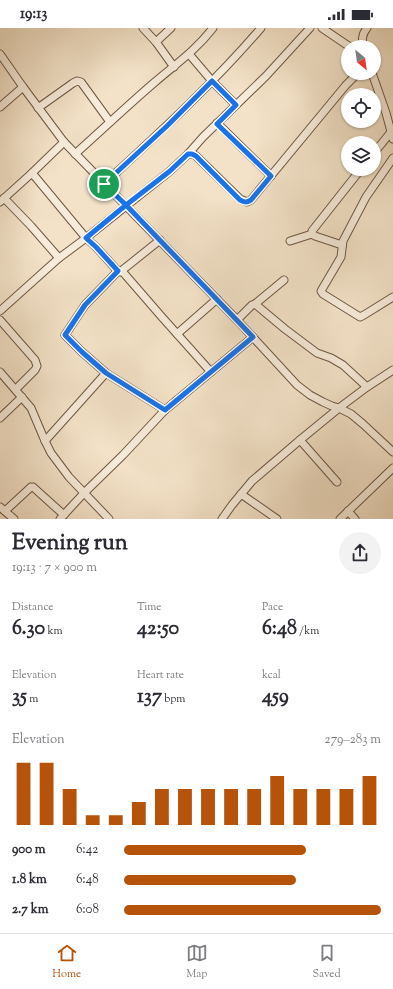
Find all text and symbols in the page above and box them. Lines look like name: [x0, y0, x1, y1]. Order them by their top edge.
text: 19:13: [20, 4, 47, 25]
north arrow: [341, 40, 381, 80]
map controls: [341, 40, 381, 176]
button: locate: [341, 88, 381, 128]
button: layers: [341, 136, 381, 176]
pin: [87, 167, 121, 201]
icon: arrive: [93, 173, 115, 195]
text: Evening run: [12, 528, 128, 560]
button: share: [339, 532, 381, 574]
text: 19:13 · 7 × 900 m: [12, 559, 97, 577]
text: Distance: [12, 599, 53, 615]
text: Time: [137, 599, 161, 615]
text: Pace: [262, 599, 283, 615]
text: 6.30: [12, 615, 45, 644]
text: 42:50: [137, 615, 179, 644]
text: 6:48: [262, 615, 297, 644]
text: km: [45, 623, 63, 639]
text: /km: [297, 623, 319, 639]
text: Elevation: [12, 667, 57, 683]
text: Heart rate: [137, 667, 184, 683]
text: kcal: [262, 667, 281, 683]
text: 35: [12, 683, 27, 712]
text: 137: [137, 683, 162, 712]
text: 459: [262, 683, 289, 712]
text: m: [27, 691, 38, 707]
text: bpm: [162, 691, 185, 707]
text: Elevation: [12, 731, 65, 749]
text: 279–283 m: [325, 731, 381, 749]
text: 900 m: [12, 841, 46, 859]
text: 6:42: [76, 841, 98, 859]
text: 1.8 km: [12, 871, 47, 889]
text: 6:48: [76, 871, 99, 889]
text: 2.7 km: [12, 901, 48, 919]
text: 6:08: [76, 901, 99, 919]
tab: Home: [52, 942, 81, 982]
tab: Map: [186, 942, 208, 982]
tab: Saved: [312, 942, 341, 982]

